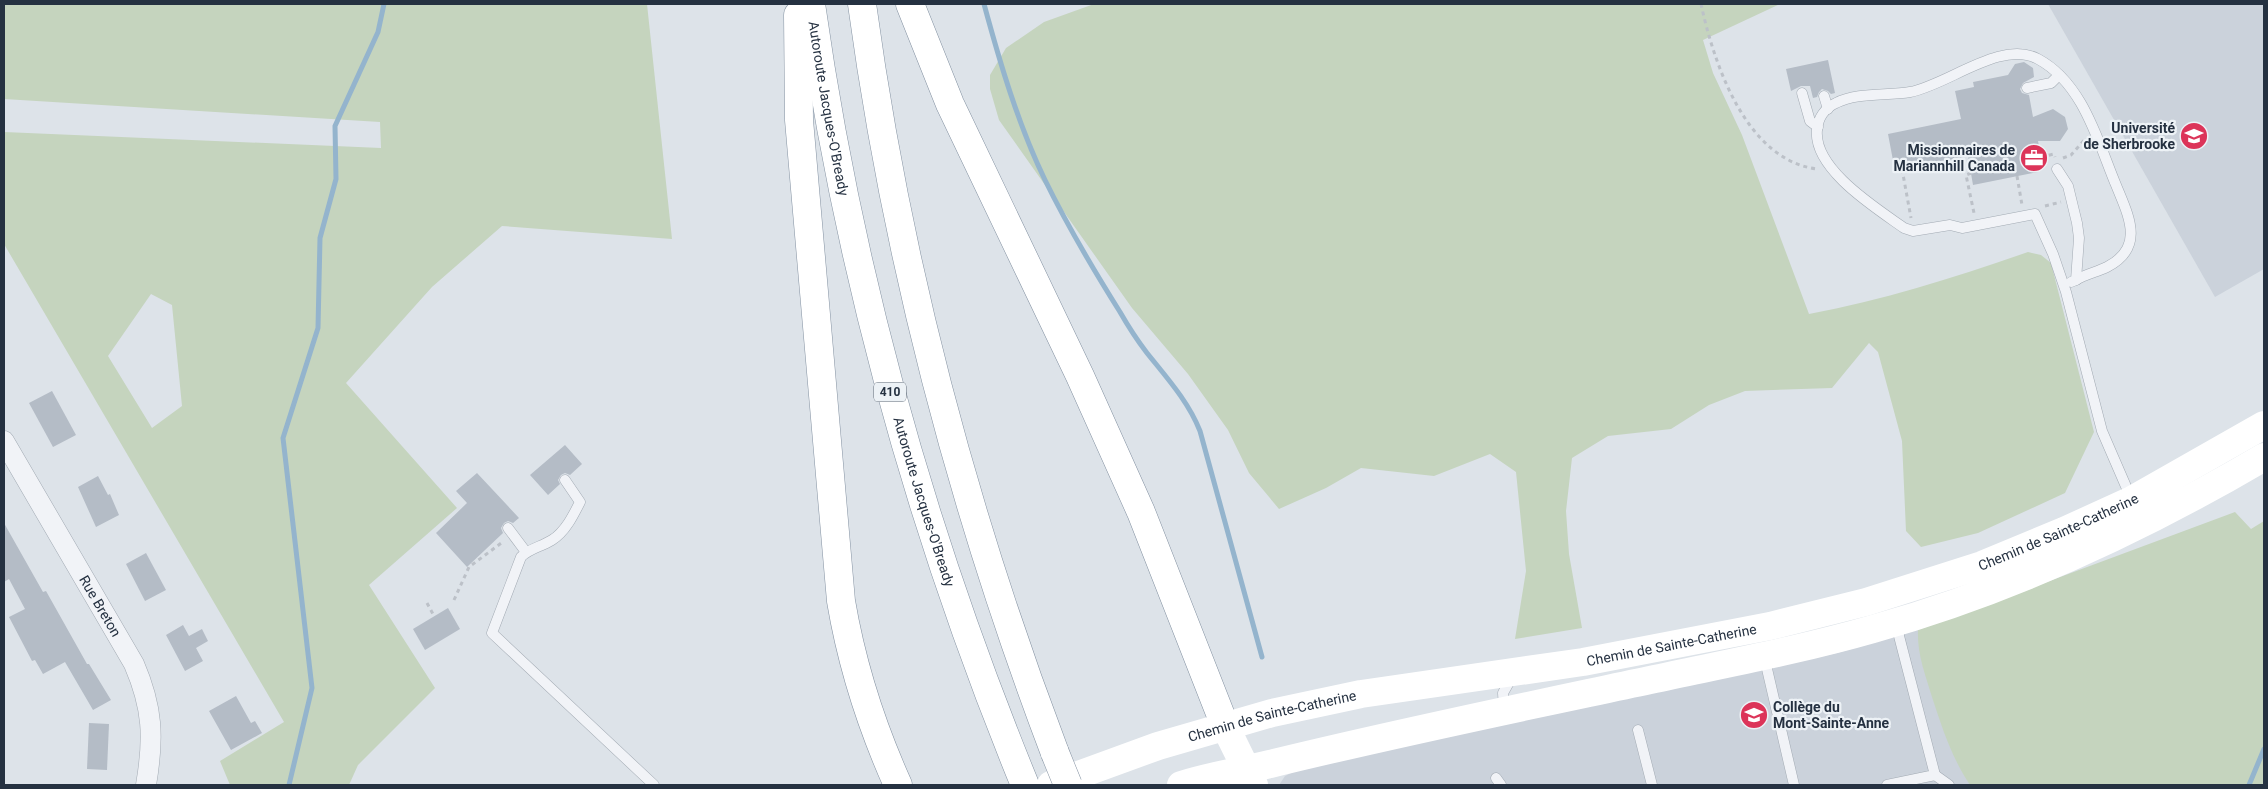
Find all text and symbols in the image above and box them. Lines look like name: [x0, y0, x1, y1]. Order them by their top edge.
street label: Autoroute Jacques-O'Bready: [806, 20, 852, 198]
place label: Université de Sherbrooke: [2083, 120, 2175, 152]
school or university icon: Université de Sherbrooke: [2179, 121, 2209, 151]
place label: Missionnaires de Mariannhill Canada: [1893, 142, 2016, 174]
office icon: Missionnaires de Mariannhill Canada: [2019, 143, 2049, 173]
road number: 410: [874, 382, 906, 402]
street label: Autoroute Jacques-O'Bready: [890, 415, 958, 589]
street label: Chemin de Sainte-Catherine: [1976, 490, 2141, 574]
street label: Rue Breton: [76, 572, 124, 640]
street label: Chemin de Sainte-Catherine: [1585, 621, 1758, 669]
street label: Chemin de Sainte-Catherine: [1186, 687, 1358, 745]
place label: Collège du Mont-Sainte-Anne: [1773, 699, 1890, 731]
school or university icon: Collège du Mont-Sainte-Anne: [1739, 700, 1769, 730]

